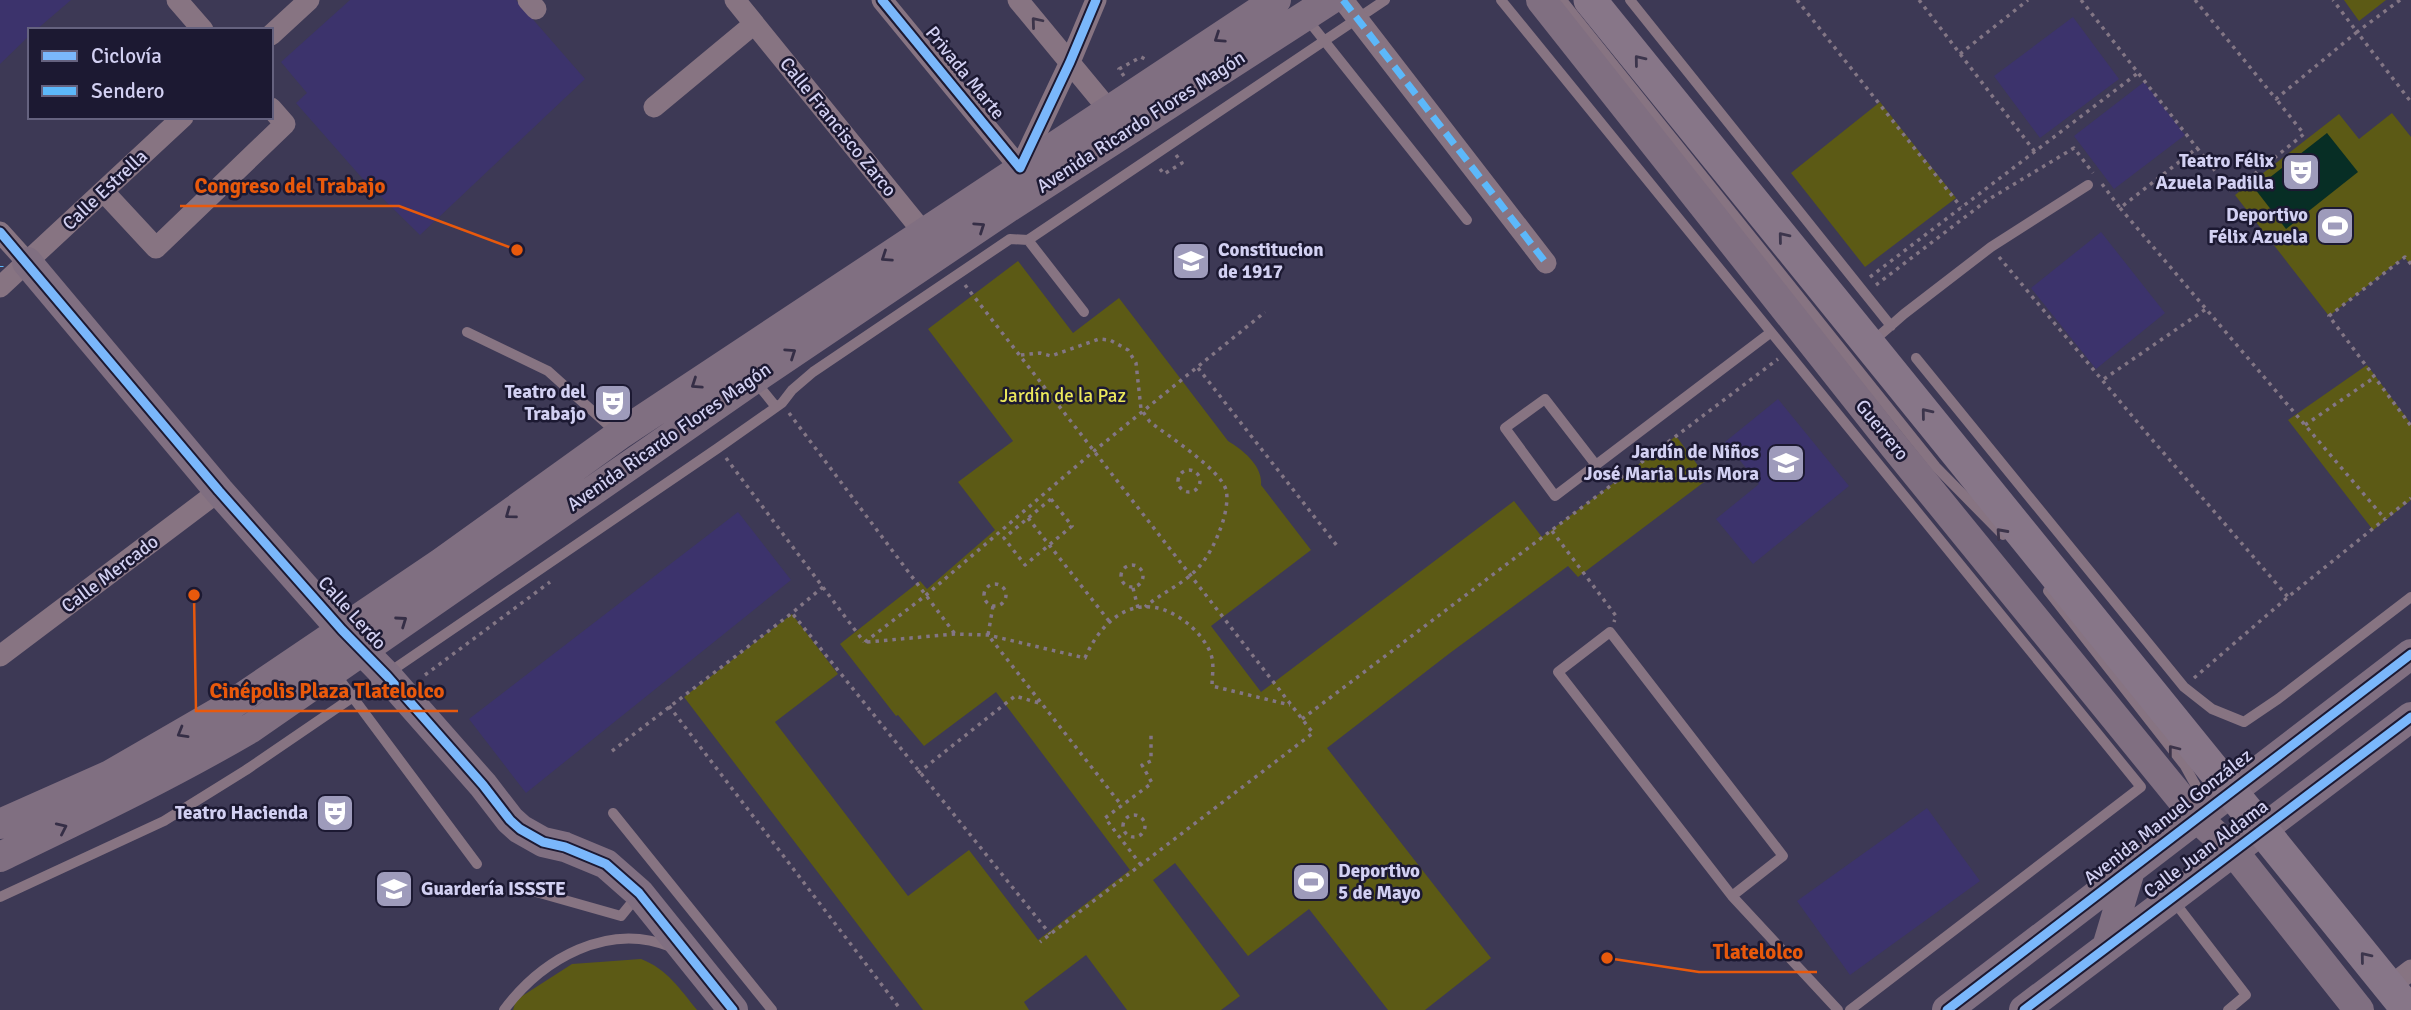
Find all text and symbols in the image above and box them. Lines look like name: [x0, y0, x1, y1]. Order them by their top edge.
one-way arrow: [1032, 17, 1044, 30]
street label: Privada Marte: [920, 21, 1010, 125]
legend: [28, 28, 273, 119]
one-way arrow: [1214, 30, 1227, 42]
text: Ciclovía: [91, 43, 162, 69]
street label: Avenida Ricardo Flores Magón: [1032, 46, 1250, 198]
street label: Calle Francisco Zarco: [774, 52, 902, 202]
one-way arrow: [1635, 56, 1648, 68]
text: Sendero: [91, 78, 165, 104]
street label: Calle Estrella: [57, 144, 153, 236]
place label: Teatro Félix Azuela Padilla: [2156, 149, 2275, 195]
theatre icon: Teatro Félix Azuela Padilla: [2280, 151, 2322, 193]
callout: Congreso del Trabajo: [180, 164, 399, 206]
text: Congreso del Trabajo: [195, 173, 385, 199]
place label: Deportivo Félix Azuela: [2208, 203, 2308, 249]
sports icon: Deportivo Félix Azuela: [2314, 205, 2356, 247]
one-way arrow: [972, 223, 985, 235]
one-way arrow: [1778, 232, 1791, 244]
place label: Constitucion de 1917: [1218, 238, 1324, 284]
school or university icon: Constitucion de 1917: [1170, 240, 1212, 282]
one-way arrow: [880, 249, 893, 262]
one-way arrow: [784, 349, 797, 362]
street label: Avenida Ricardo Flores Magón: [562, 357, 776, 517]
one-way arrow: [691, 375, 704, 388]
place label: Teatro del Trabajo: [505, 380, 586, 426]
theatre icon: Teatro del Trabajo: [592, 382, 634, 424]
park label: Jardín de la Paz: [1000, 384, 1126, 408]
street label: Guerrero: [1850, 395, 1914, 466]
one-way arrow: [1922, 409, 1934, 422]
place label: Jardín de Niños José Maria Luis Mora: [1584, 440, 1759, 486]
school or university icon: Jardín de Niños José Maria Luis Mora: [1765, 442, 1807, 484]
one-way arrow: [505, 505, 518, 518]
one-way arrow: [1997, 528, 2009, 541]
street label: Calle Mercado: [57, 530, 163, 618]
street label: Calle Lerdo: [313, 571, 391, 655]
one-way arrow: [394, 617, 407, 630]
callout: Cinépolis Plaza Tlatelolco: [196, 669, 458, 711]
text: Cinépolis Plaza Tlatelolco: [210, 678, 444, 704]
one-way arrow: [177, 725, 189, 738]
street label: Avenida Manuel González: [2079, 744, 2257, 890]
one-way arrow: [2168, 746, 2181, 758]
theatre icon: Teatro Hacienda: [314, 792, 356, 834]
street label: Calle Juan Aldama: [2139, 794, 2273, 904]
place label: Teatro Hacienda: [175, 801, 308, 825]
one-way arrow: [55, 822, 67, 836]
place label: Deportivo 5 de Mayo: [1338, 859, 1421, 905]
sports icon: Deportivo 5 de Mayo: [1290, 861, 1332, 903]
school or university icon: Guardería ISSSTE: [373, 868, 415, 910]
place label: Guardería ISSSTE: [421, 877, 566, 901]
callout: Tlatelolco: [1699, 930, 1817, 972]
text: Tlatelolco: [1713, 939, 1803, 965]
one-way arrow: [2361, 952, 2374, 964]

